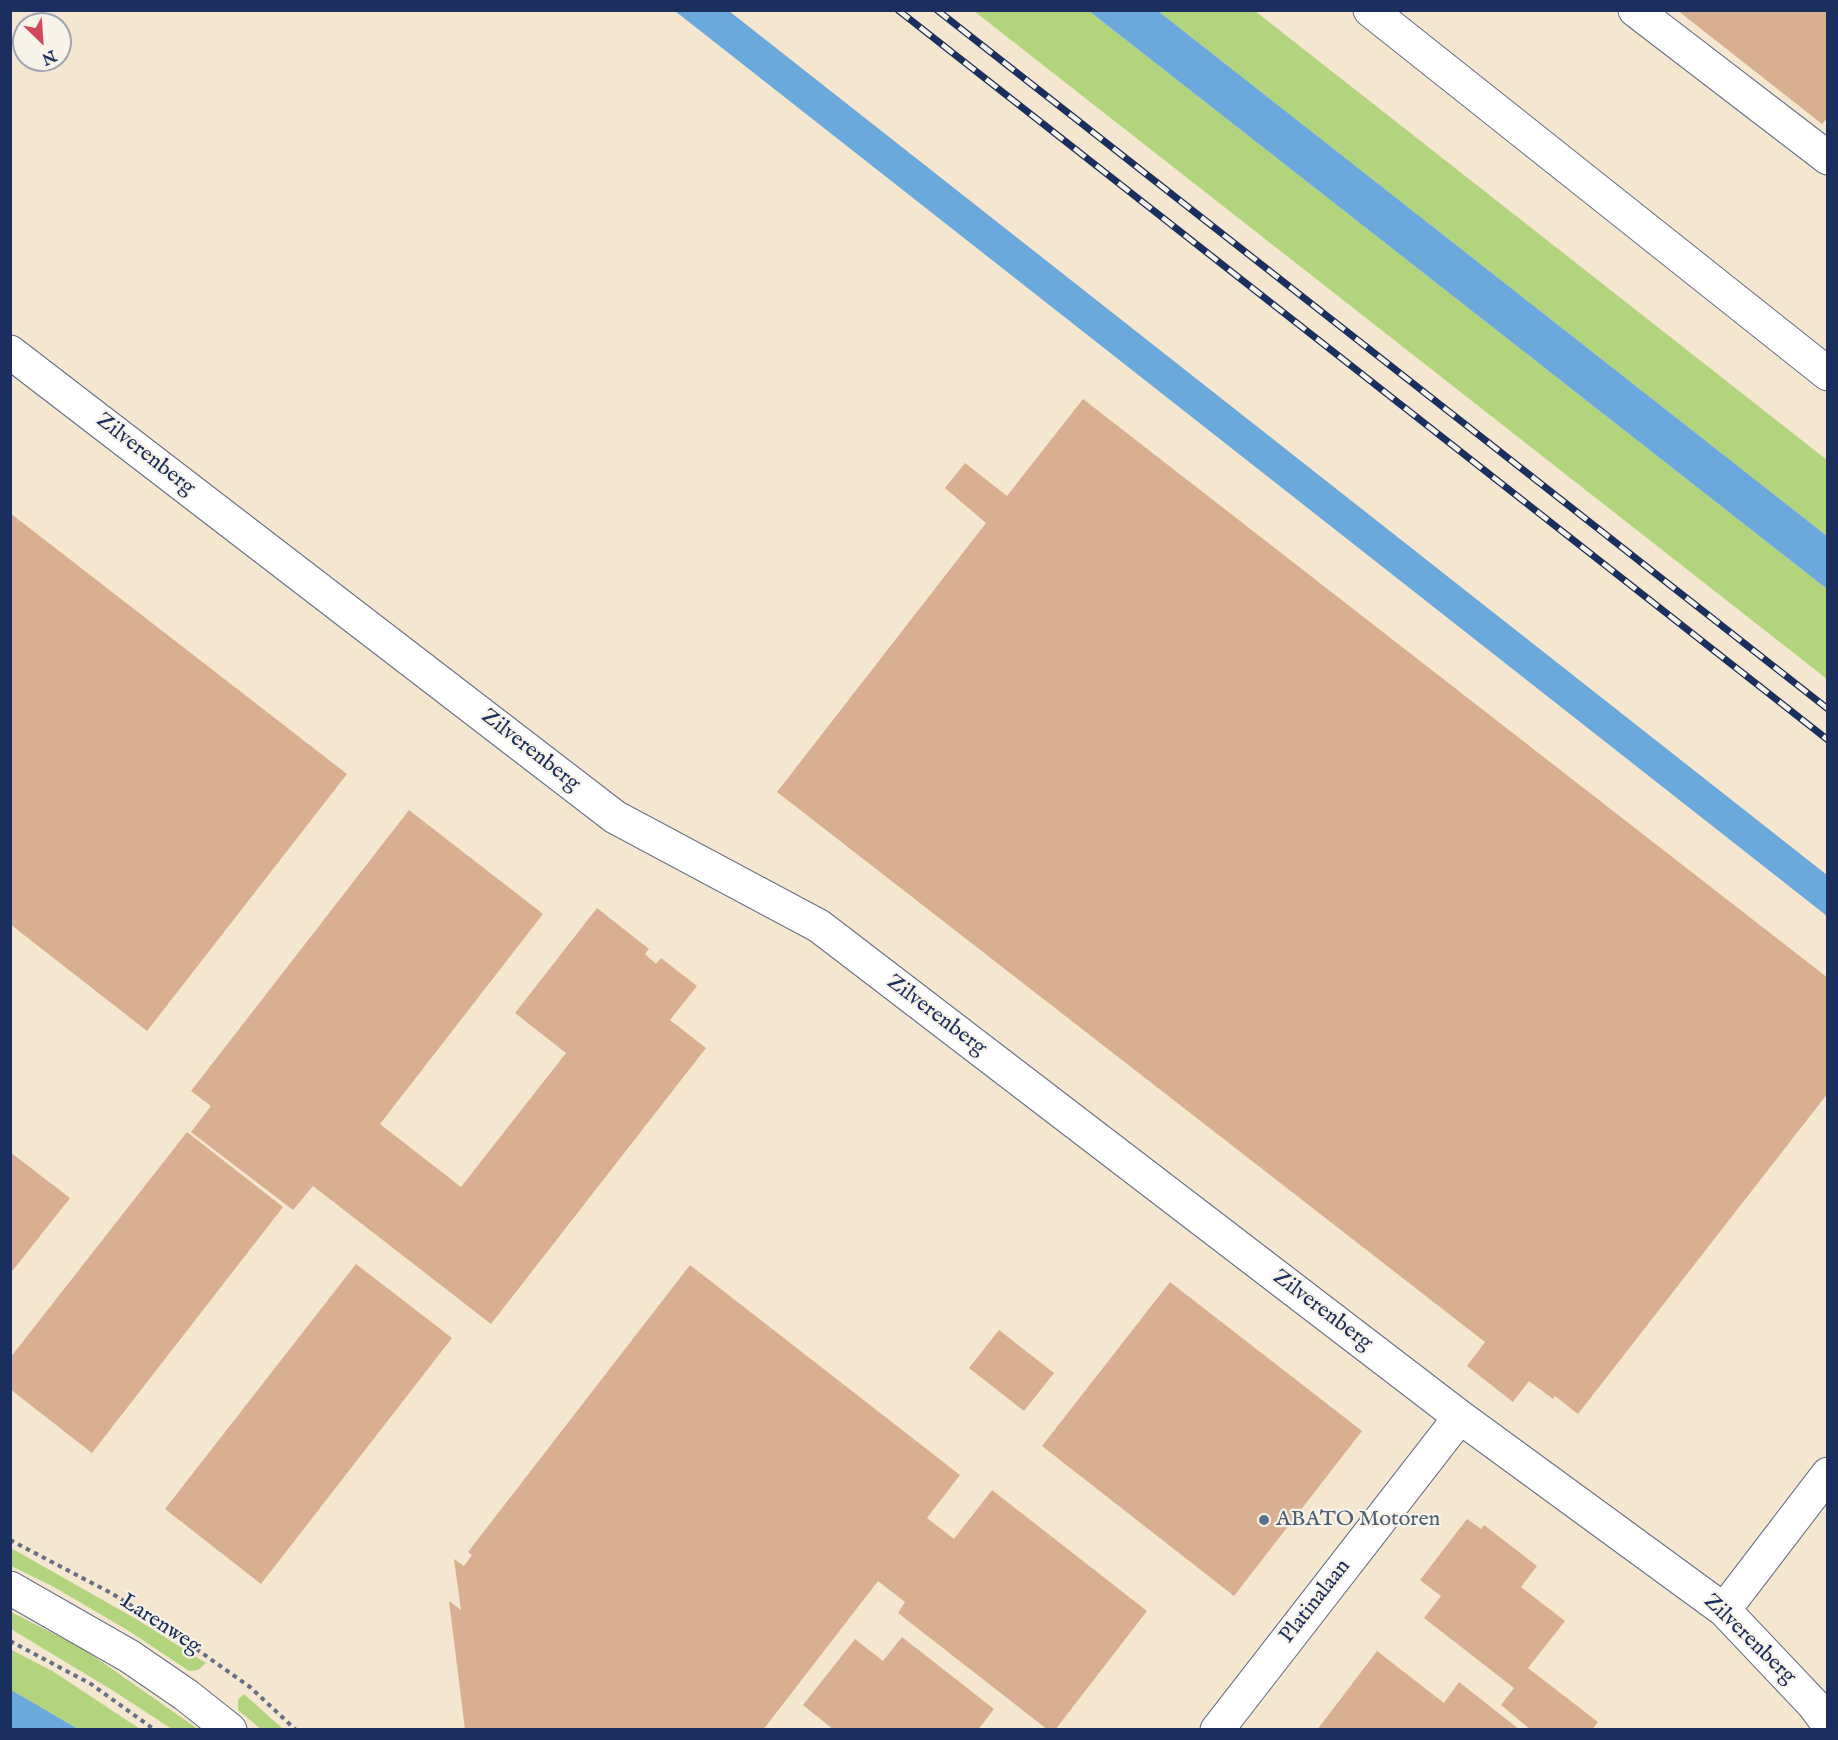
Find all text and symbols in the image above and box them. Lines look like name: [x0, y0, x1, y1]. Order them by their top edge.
north arrow: [12, 12, 72, 72]
text: N: [38, 45, 59, 68]
street label: Zilverenberg: [90, 408, 200, 502]
street label: Zilverenberg: [475, 704, 585, 798]
street label: Zilverenberg: [881, 970, 991, 1062]
street label: Zilverenberg: [1267, 1265, 1377, 1357]
place label: ABATO Motoren: [1276, 1507, 1440, 1533]
marker: ABATO Motoren: [1257, 1513, 1271, 1527]
street label: Platinalaan: [1275, 1555, 1357, 1649]
street label: Larenweg: [115, 1589, 205, 1661]
street label: Zilverenberg: [1697, 1589, 1801, 1691]

